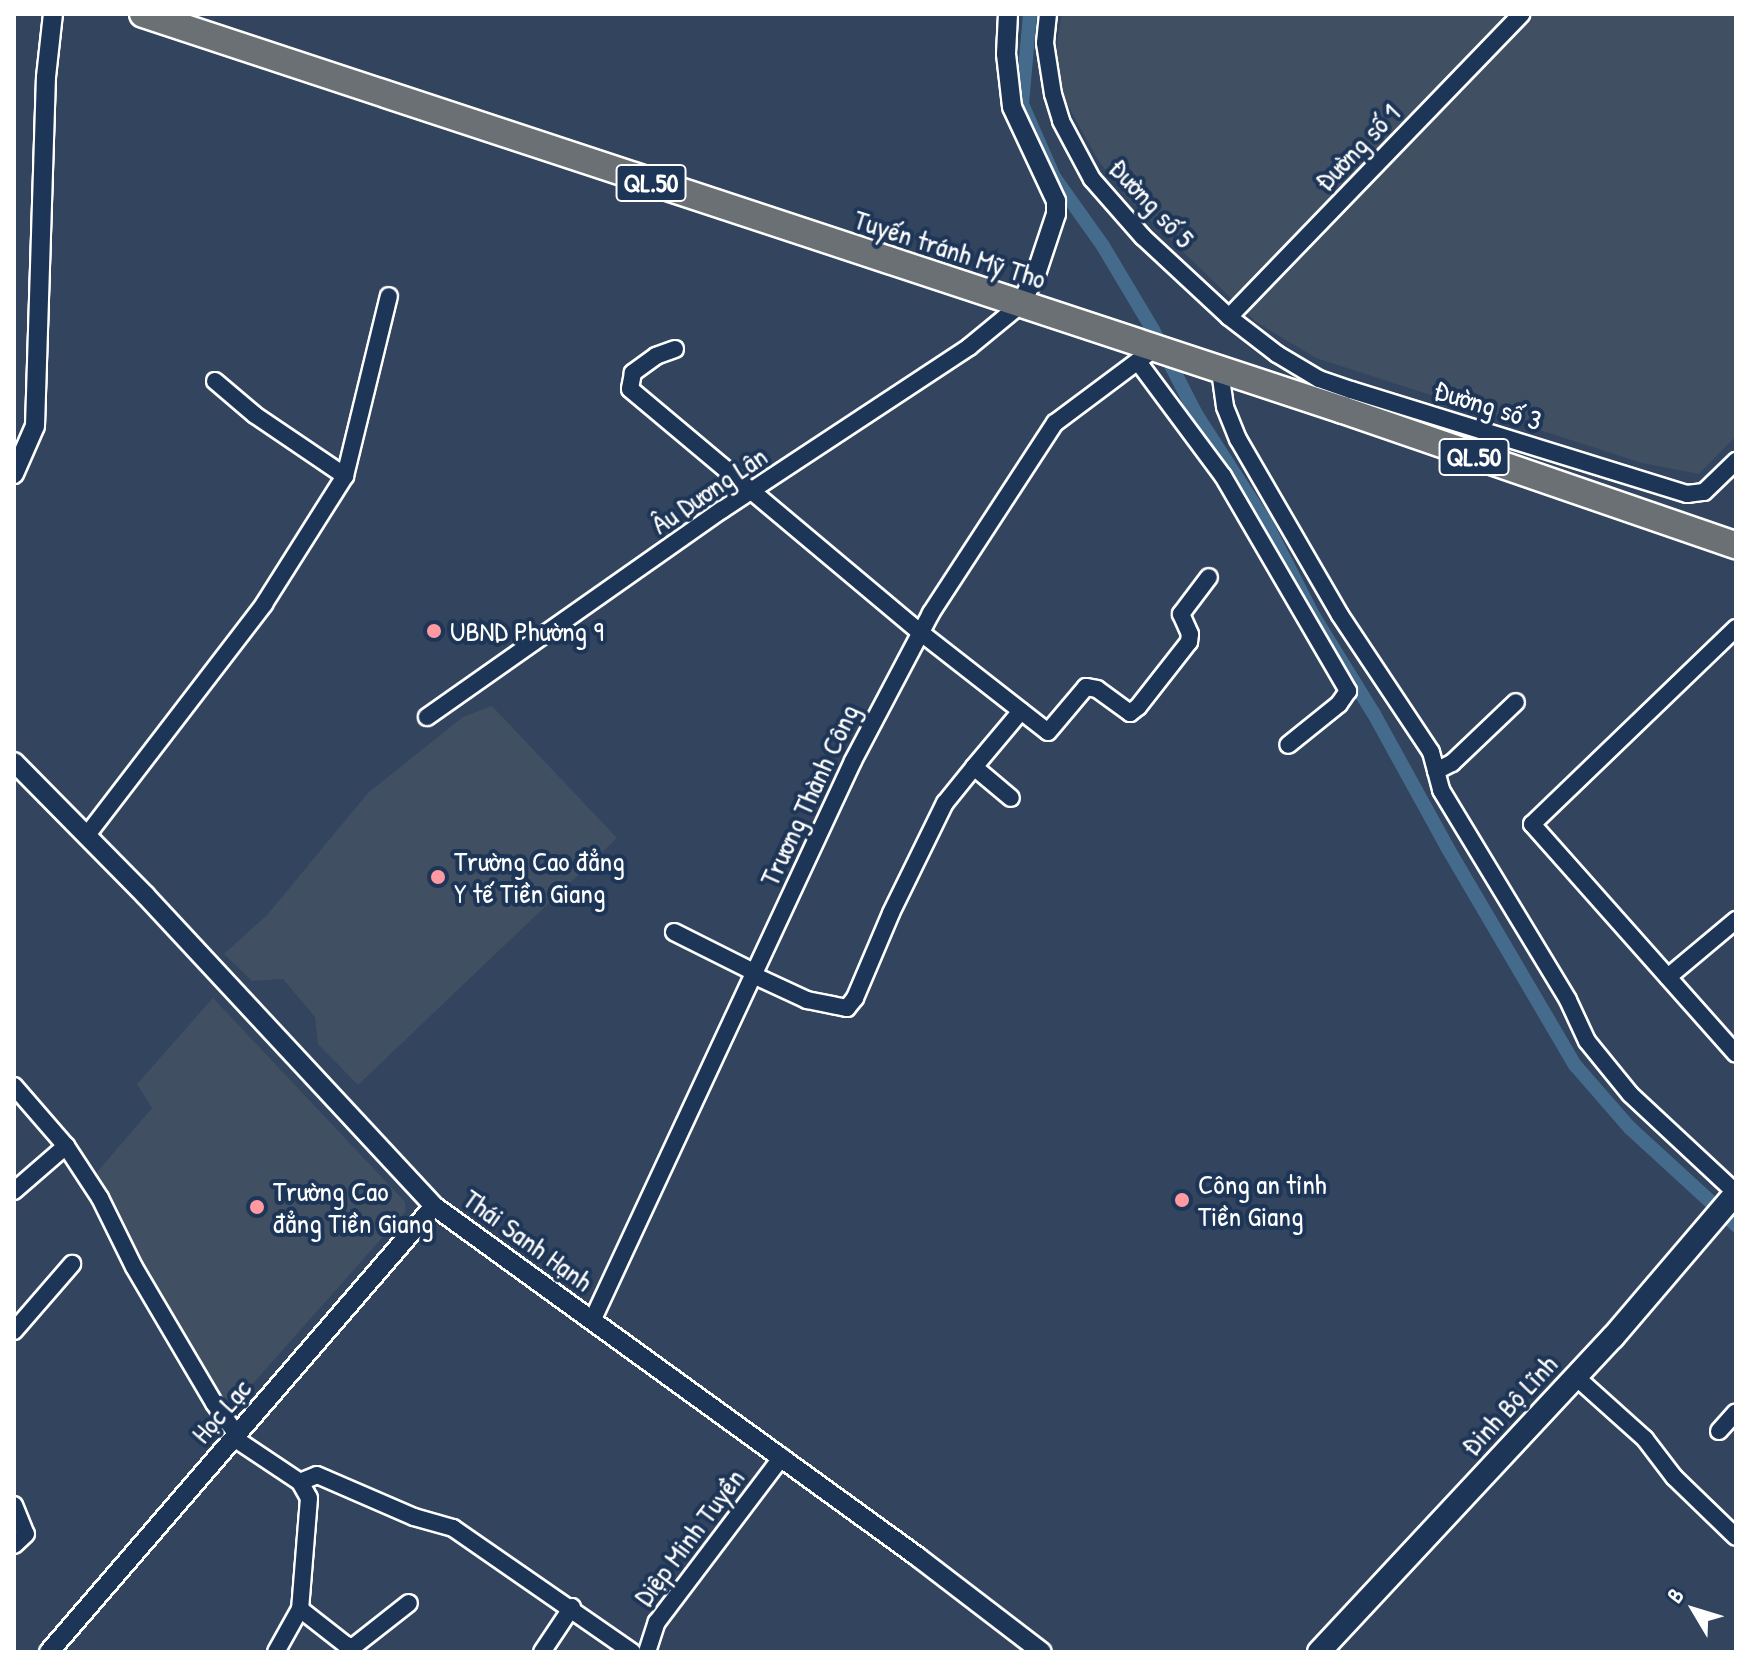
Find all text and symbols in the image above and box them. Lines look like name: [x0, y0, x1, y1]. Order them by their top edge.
street label: Đường số 1: [1307, 96, 1407, 198]
street label: Đường số 5: [1102, 151, 1202, 255]
road number: QL.50: [615, 161, 687, 205]
street label: Tuyến tránh Mỹ Tho: [850, 202, 1050, 296]
street label: Đường số 3: [1430, 373, 1546, 437]
road number: QL.50: [1438, 435, 1510, 479]
street label: Âu Dương Lân: [645, 439, 773, 541]
place label: UBND Phường 9: [450, 614, 604, 648]
marker: UBND Phường 9: [425, 622, 443, 640]
street label: Trương Thành Công: [752, 699, 866, 891]
place label: Trường Cao đẳng Y tế Tiền Giang: [454, 844, 625, 910]
marker: Trường Cao đẳng Y tế Tiền Giang: [429, 868, 447, 886]
place label: Công an tỉnh Tiền Giang: [1198, 1167, 1327, 1233]
place label: Trường Cao đẳng Tiền Giang: [273, 1174, 434, 1240]
street label: Thái Sanh Hạnh: [457, 1182, 599, 1298]
marker: Công an tỉnh Tiền Giang: [1173, 1191, 1191, 1209]
marker: Trường Cao đẳng Tiền Giang: [248, 1198, 266, 1216]
street label: Đinh Bộ Lĩnh: [1454, 1348, 1564, 1462]
street label: Học Lạc: [184, 1372, 258, 1450]
street label: Diệp Minh Tuyền: [627, 1462, 751, 1612]
north arrow: [1654, 1570, 1734, 1650]
text: B: [1660, 1582, 1690, 1609]

